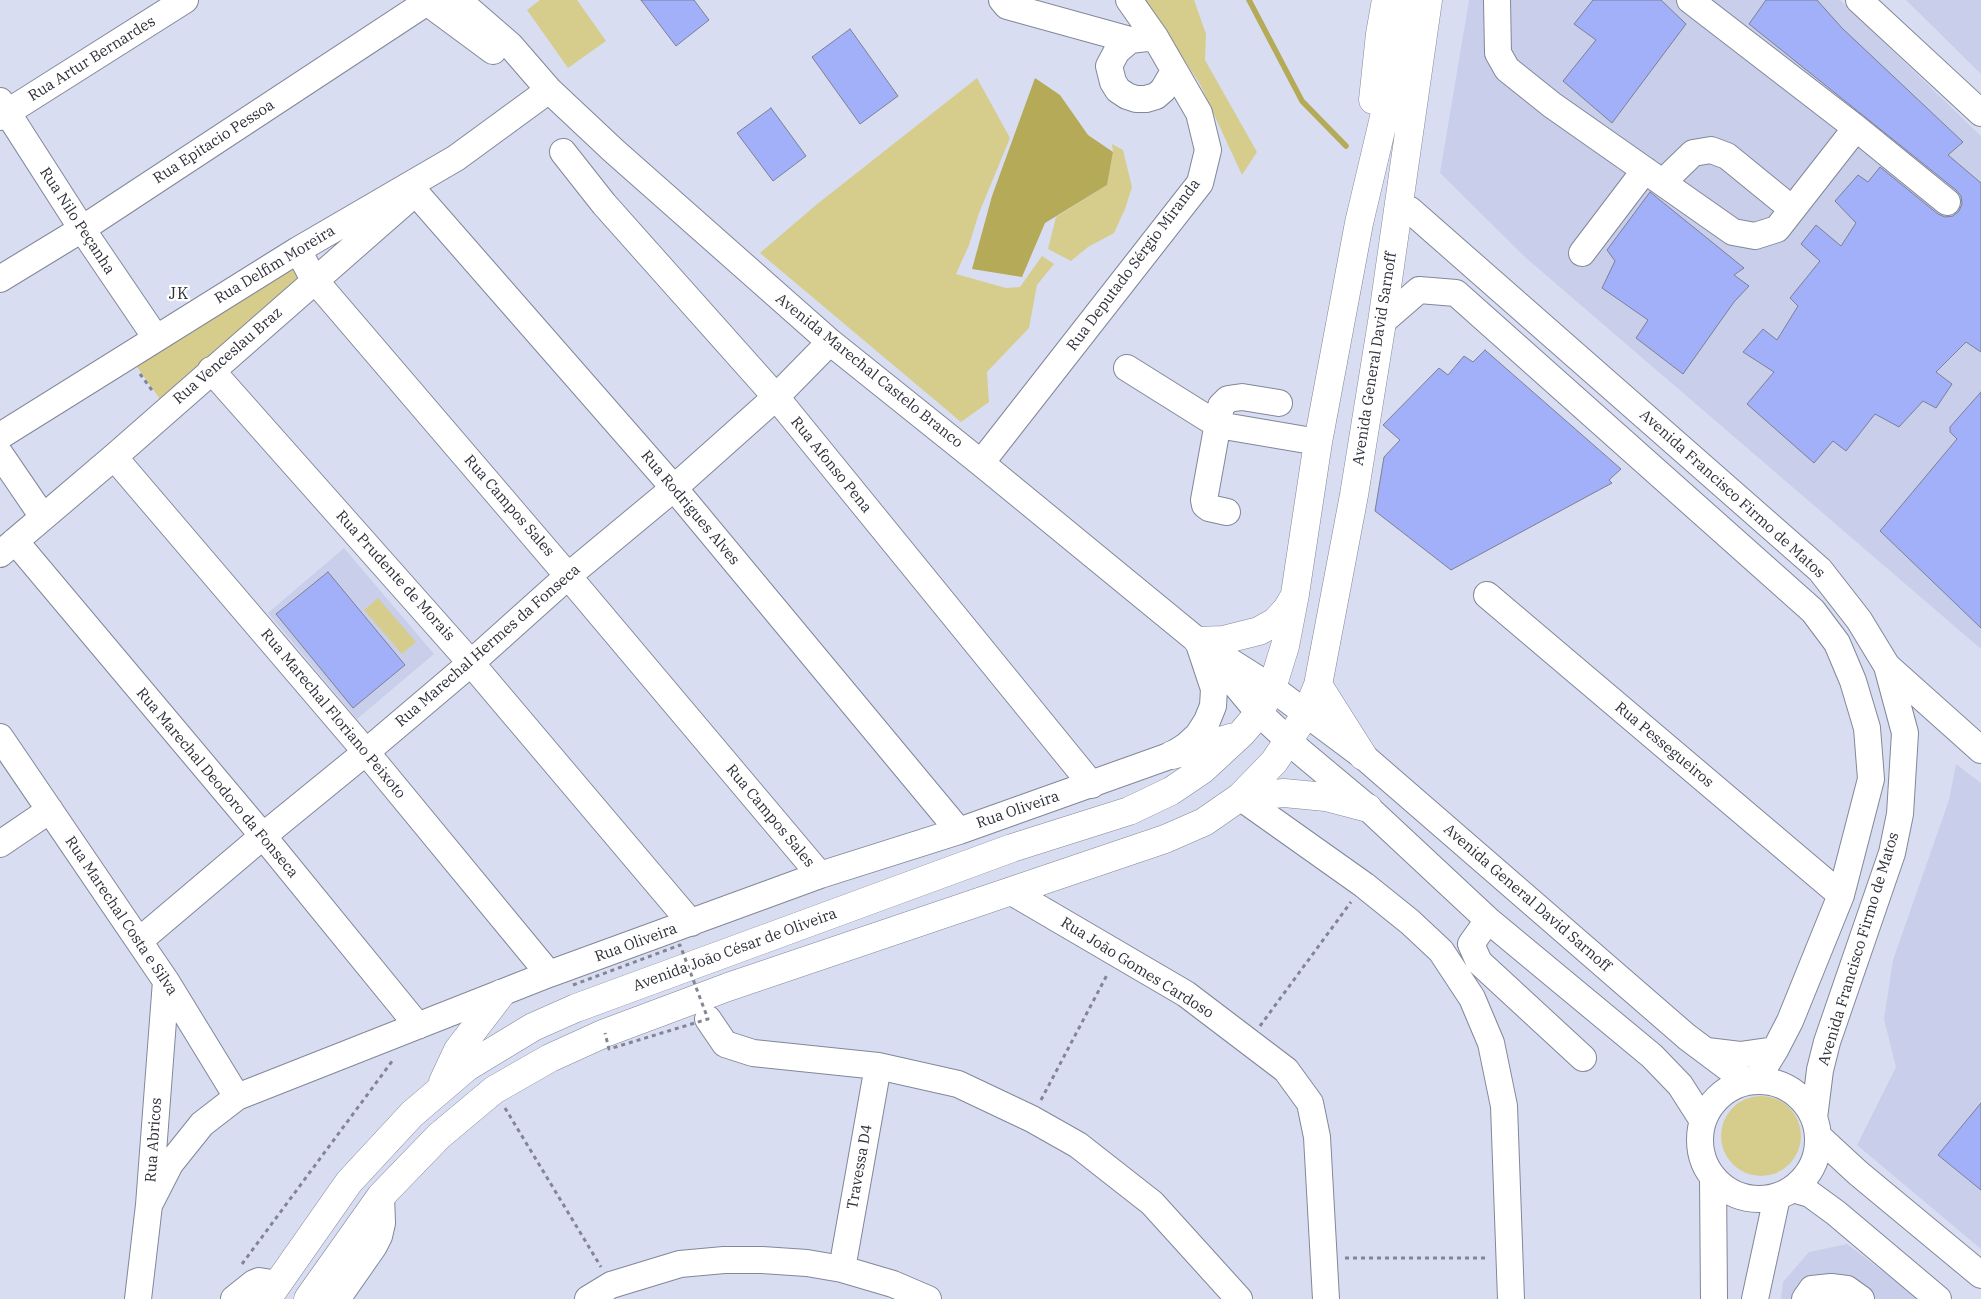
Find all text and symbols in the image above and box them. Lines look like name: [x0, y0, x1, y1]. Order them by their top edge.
street label: Rua Artur Bernardes: [25, 13, 159, 105]
street label: Rua Epitacio Pessoa: [150, 96, 278, 188]
street label: Rua Nilo Peçanha: [36, 164, 118, 278]
street label: Rua Deputado Sérgio Miranda: [1063, 176, 1205, 354]
street label: Rua Delfim Moreira: [212, 222, 338, 308]
street label: Avenida General David Sarnoff: [1349, 251, 1401, 467]
district label: JK: [168, 284, 190, 304]
street label: Avenida Marechal Castelo Branco: [772, 290, 966, 452]
street label: Rua Venceslau Braz: [170, 304, 286, 408]
street label: Avenida Francisco Firmo de Matos: [1636, 406, 1828, 582]
street label: Rua Afonso Pena: [787, 413, 875, 517]
street label: Rua Rodrigues Alves: [637, 447, 743, 569]
street label: Rua Campos Sales: [460, 452, 558, 560]
street label: Rua Prudente de Morais: [332, 507, 458, 645]
street label: Rua Marechal Hermes da Fonseca: [392, 561, 584, 731]
street label: Rua Marechal Floriano Peixoto: [257, 626, 409, 802]
street label: Rua Marechal Deodoro da Fonseca: [132, 684, 302, 882]
street label: Rua Pessegueiros: [1611, 698, 1717, 792]
street label: Rua Campos Sales: [722, 761, 818, 871]
street label: Rua Oliveira: [974, 787, 1062, 833]
street label: Avenida General David Sarnoff: [1440, 820, 1614, 976]
street label: Avenida Francisco Firmo de Matos: [1815, 830, 1903, 1068]
street label: Rua Marechal Costa e Silva: [61, 833, 181, 999]
street label: Avenida João César de Oliveira: [631, 905, 839, 995]
street label: Rua João Gomes Cardoso: [1057, 914, 1217, 1022]
street label: Rua Oliveira: [592, 920, 680, 966]
street label: Rua Abricos: [142, 1097, 166, 1183]
street label: Travessa D4: [844, 1123, 876, 1211]

